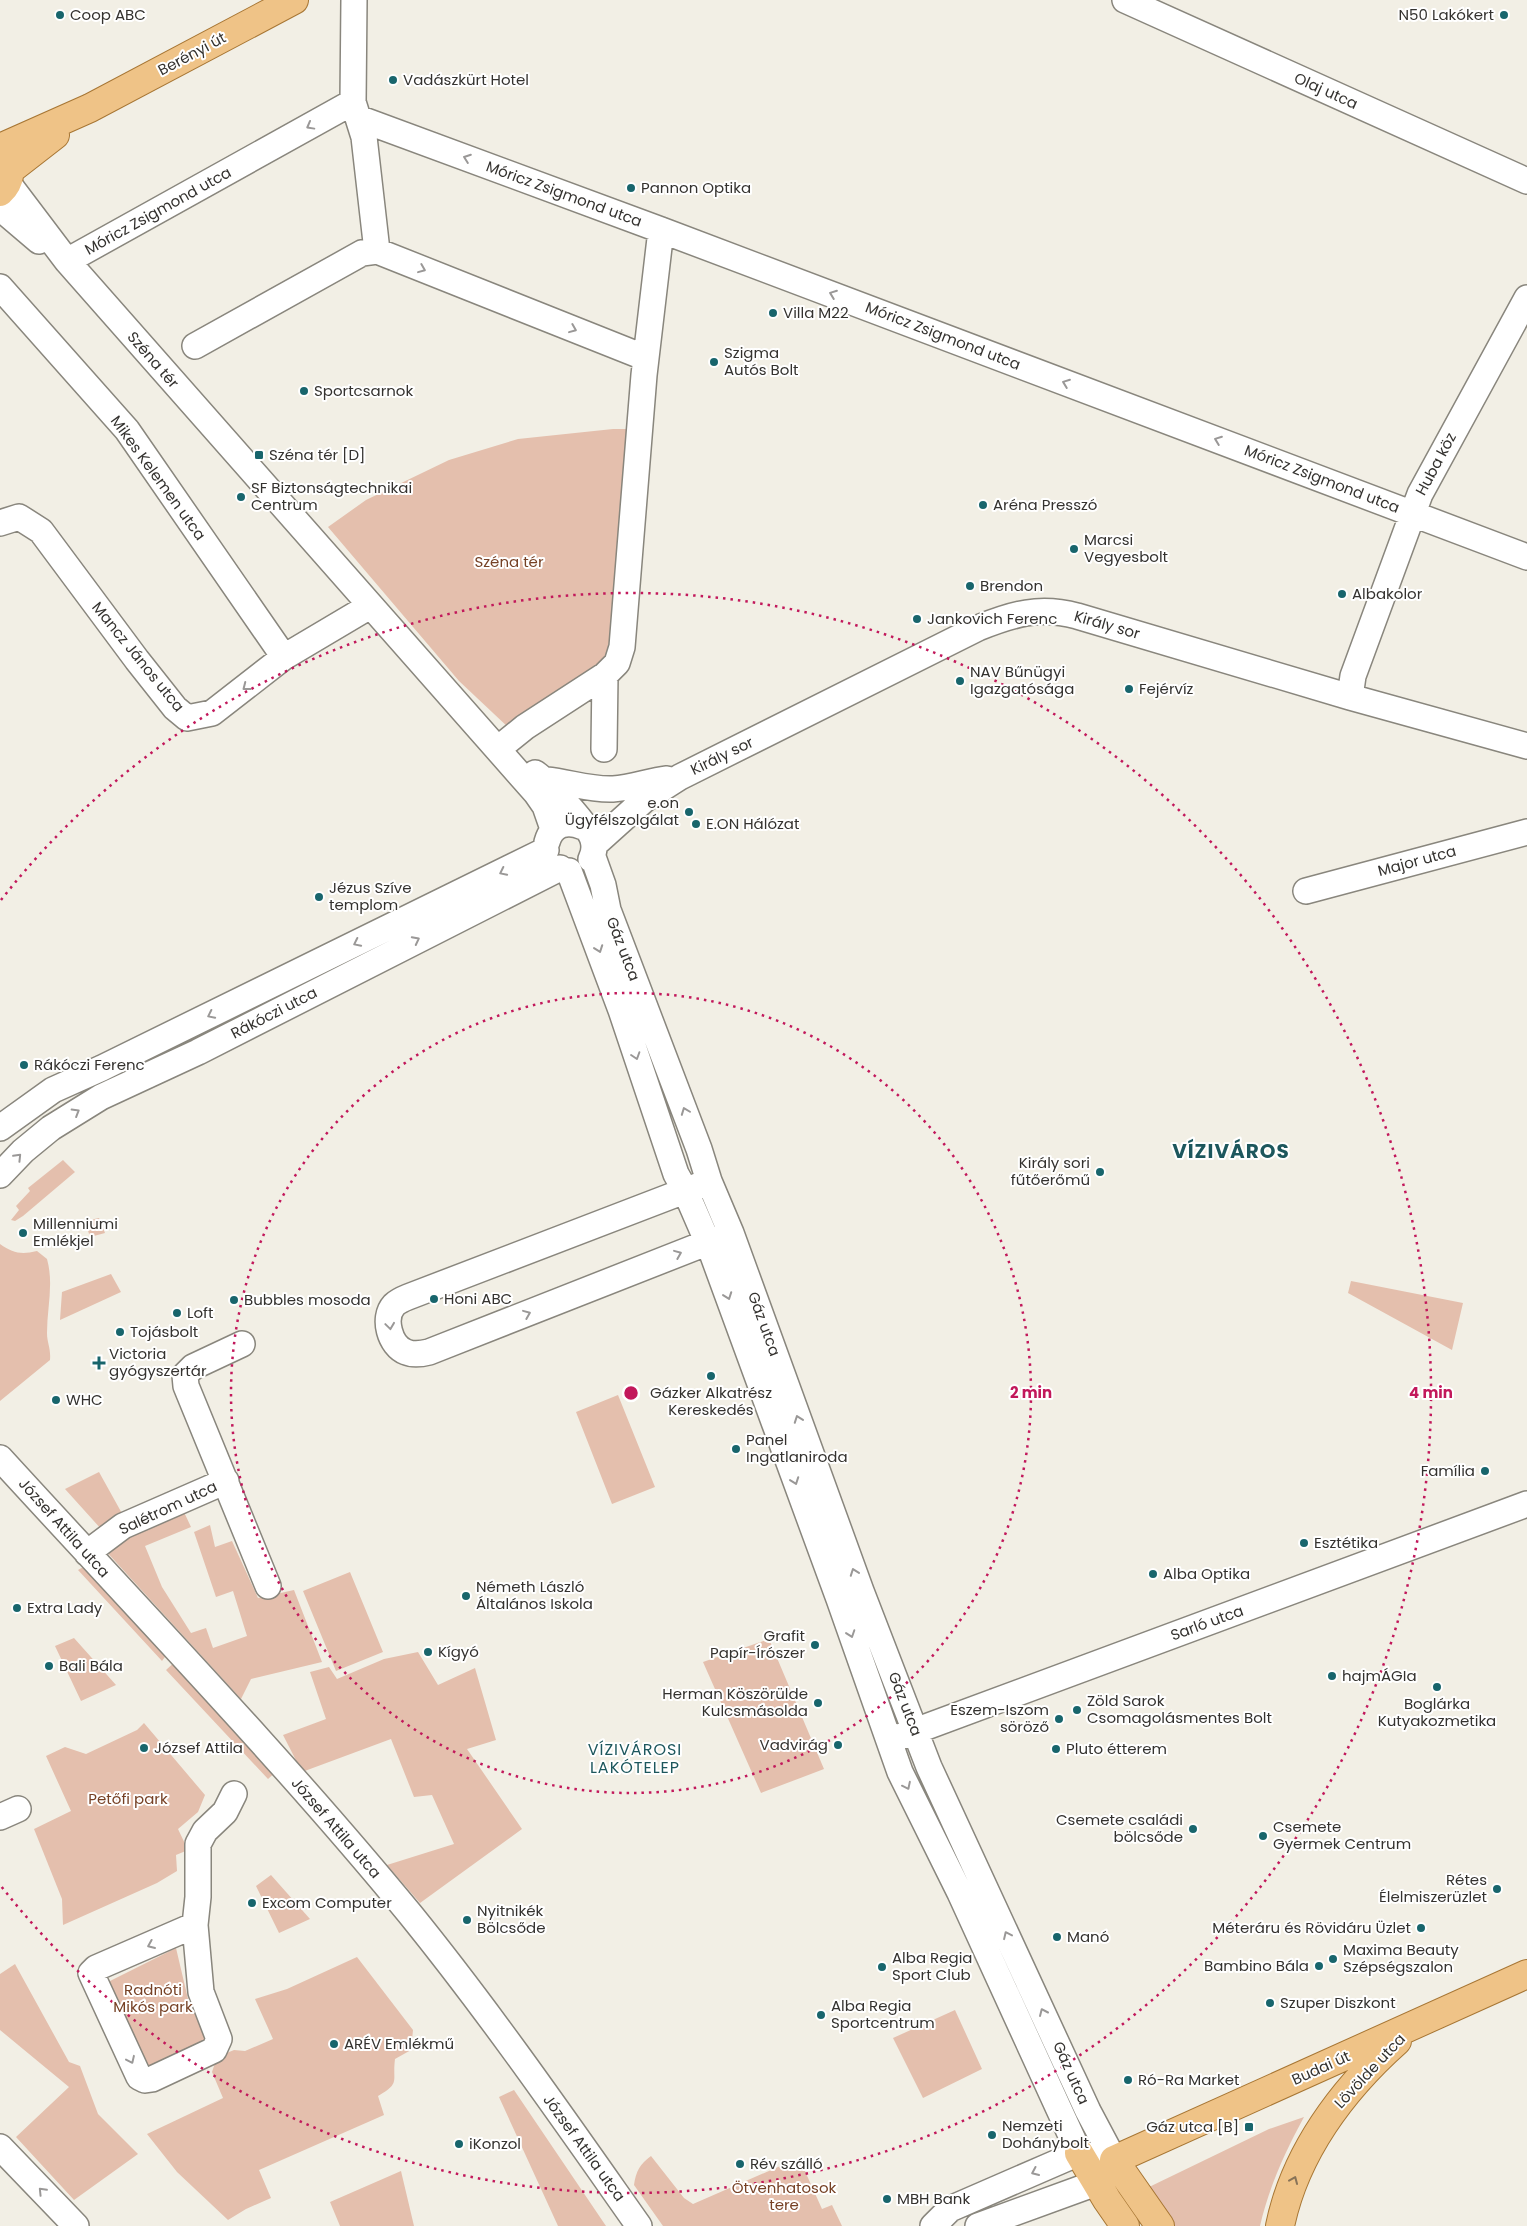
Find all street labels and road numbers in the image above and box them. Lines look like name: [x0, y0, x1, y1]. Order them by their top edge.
street label: Berényi út: [154, 27, 229, 80]
street label: Olaj utca: [1291, 67, 1361, 114]
street label: Móricz Zsigmond utca: [483, 156, 645, 232]
street label: Móricz Zsigmond utca: [81, 161, 235, 260]
street label: Móricz Zsigmond utca: [863, 296, 1024, 375]
street label: Széna tér: [123, 327, 184, 393]
street label: Mikes Kelemen utca: [106, 411, 211, 544]
street label: Huba köz: [1410, 428, 1461, 499]
street label: Móricz Zsigmond utca: [1242, 439, 1403, 518]
street label: Mancz János utca: [87, 597, 189, 716]
street label: Király sor: [1072, 605, 1143, 644]
street label: Király sor: [687, 731, 757, 780]
street label: Major utca: [1375, 840, 1458, 881]
street label: Gáz utca: [602, 914, 645, 984]
street label: Rákóczi utca: [227, 982, 321, 1043]
street label: Gáz utca: [743, 1289, 786, 1359]
street label: József Attila utca: [14, 1473, 115, 1582]
street label: Salétrom utca: [115, 1476, 220, 1540]
street label: Sarló utca: [1167, 1600, 1246, 1645]
street label: Gáz utca: [884, 1669, 927, 1739]
street label: József Attila utca: [287, 1773, 386, 1883]
street label: Lövölde utca: [1329, 2029, 1410, 2113]
street label: Gáz utca: [1048, 2038, 1095, 2108]
street label: Budai út: [1288, 2045, 1353, 2090]
street label: József Attila utca: [538, 2090, 630, 2205]

